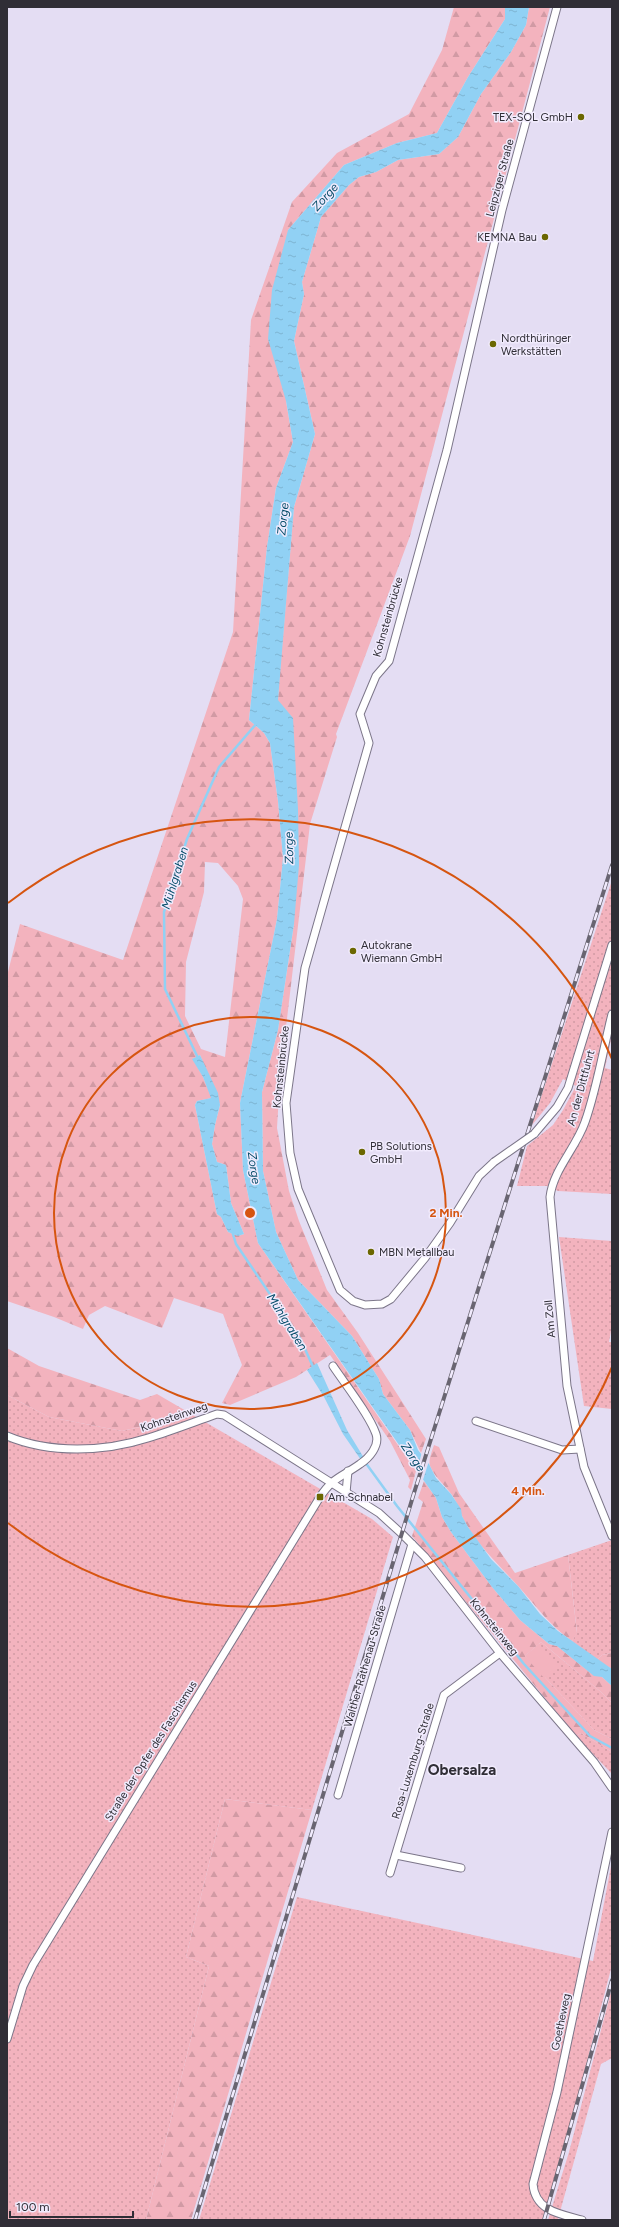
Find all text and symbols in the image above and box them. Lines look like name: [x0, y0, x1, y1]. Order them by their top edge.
place label: TEX-SOL GmbH: [493, 111, 573, 124]
marker: TEX-SOL GmbH: [576, 112, 586, 122]
street label: Leipziger Straße: [483, 138, 517, 218]
water label: Zorge: [309, 180, 341, 214]
place label: KEMNA Bau: [477, 231, 537, 244]
marker: KEMNA Bau: [540, 232, 550, 242]
place label: Nordthüringer Werkstätten: [501, 332, 571, 358]
marker: Nordthüringer Werkstätten: [488, 339, 498, 349]
water label: Zorge: [274, 502, 292, 536]
street label: Kohnsteinbrücke: [370, 575, 406, 659]
water label: Zorge: [282, 831, 296, 864]
water label: Mühlgraben: [159, 845, 191, 911]
place label: Autokrane Wiemann GmbH: [361, 939, 443, 965]
marker: Autokrane Wiemann GmbH: [348, 946, 358, 956]
street label: Kohnsteinbrücke: [270, 1025, 292, 1109]
street label: An der Dittfuhrt: [565, 1049, 597, 1127]
place label: PB Solutions GmbH: [370, 1140, 432, 1166]
marker: PB Solutions GmbH: [357, 1147, 367, 1157]
water label: Zorge: [245, 1151, 263, 1185]
centre of rings: [243, 1206, 257, 1220]
text: 2 Min.: [429, 1206, 463, 1220]
place label: MBN Metallbau: [379, 1246, 454, 1259]
marker: MBN Metallbau: [366, 1247, 376, 1257]
water label: Mühlgraben: [264, 1291, 310, 1353]
street label: Am Zoll: [542, 1300, 558, 1338]
street label: Kohnsteinweg: [139, 1399, 209, 1435]
water label: Zorge: [398, 1440, 428, 1475]
text: 4 Min.: [511, 1484, 545, 1498]
place label: Am Schnabel: [328, 1491, 393, 1504]
marker: Am Schnabel: [315, 1492, 325, 1502]
street label: Kohnsteinweg: [467, 1596, 521, 1658]
street label: Walther-Rathenau-Straße: [341, 1603, 389, 1729]
street label: Straße der Opfer des Faschismus: [102, 1678, 200, 1824]
street label: Rosa-Luxemburg-Straße: [389, 1701, 437, 1821]
district label: Obersalza: [428, 1761, 496, 1779]
street label: Goetheweg: [549, 1992, 573, 2052]
scale bar: [10, 2193, 133, 2219]
text: 100 m: [16, 2200, 50, 2214]

